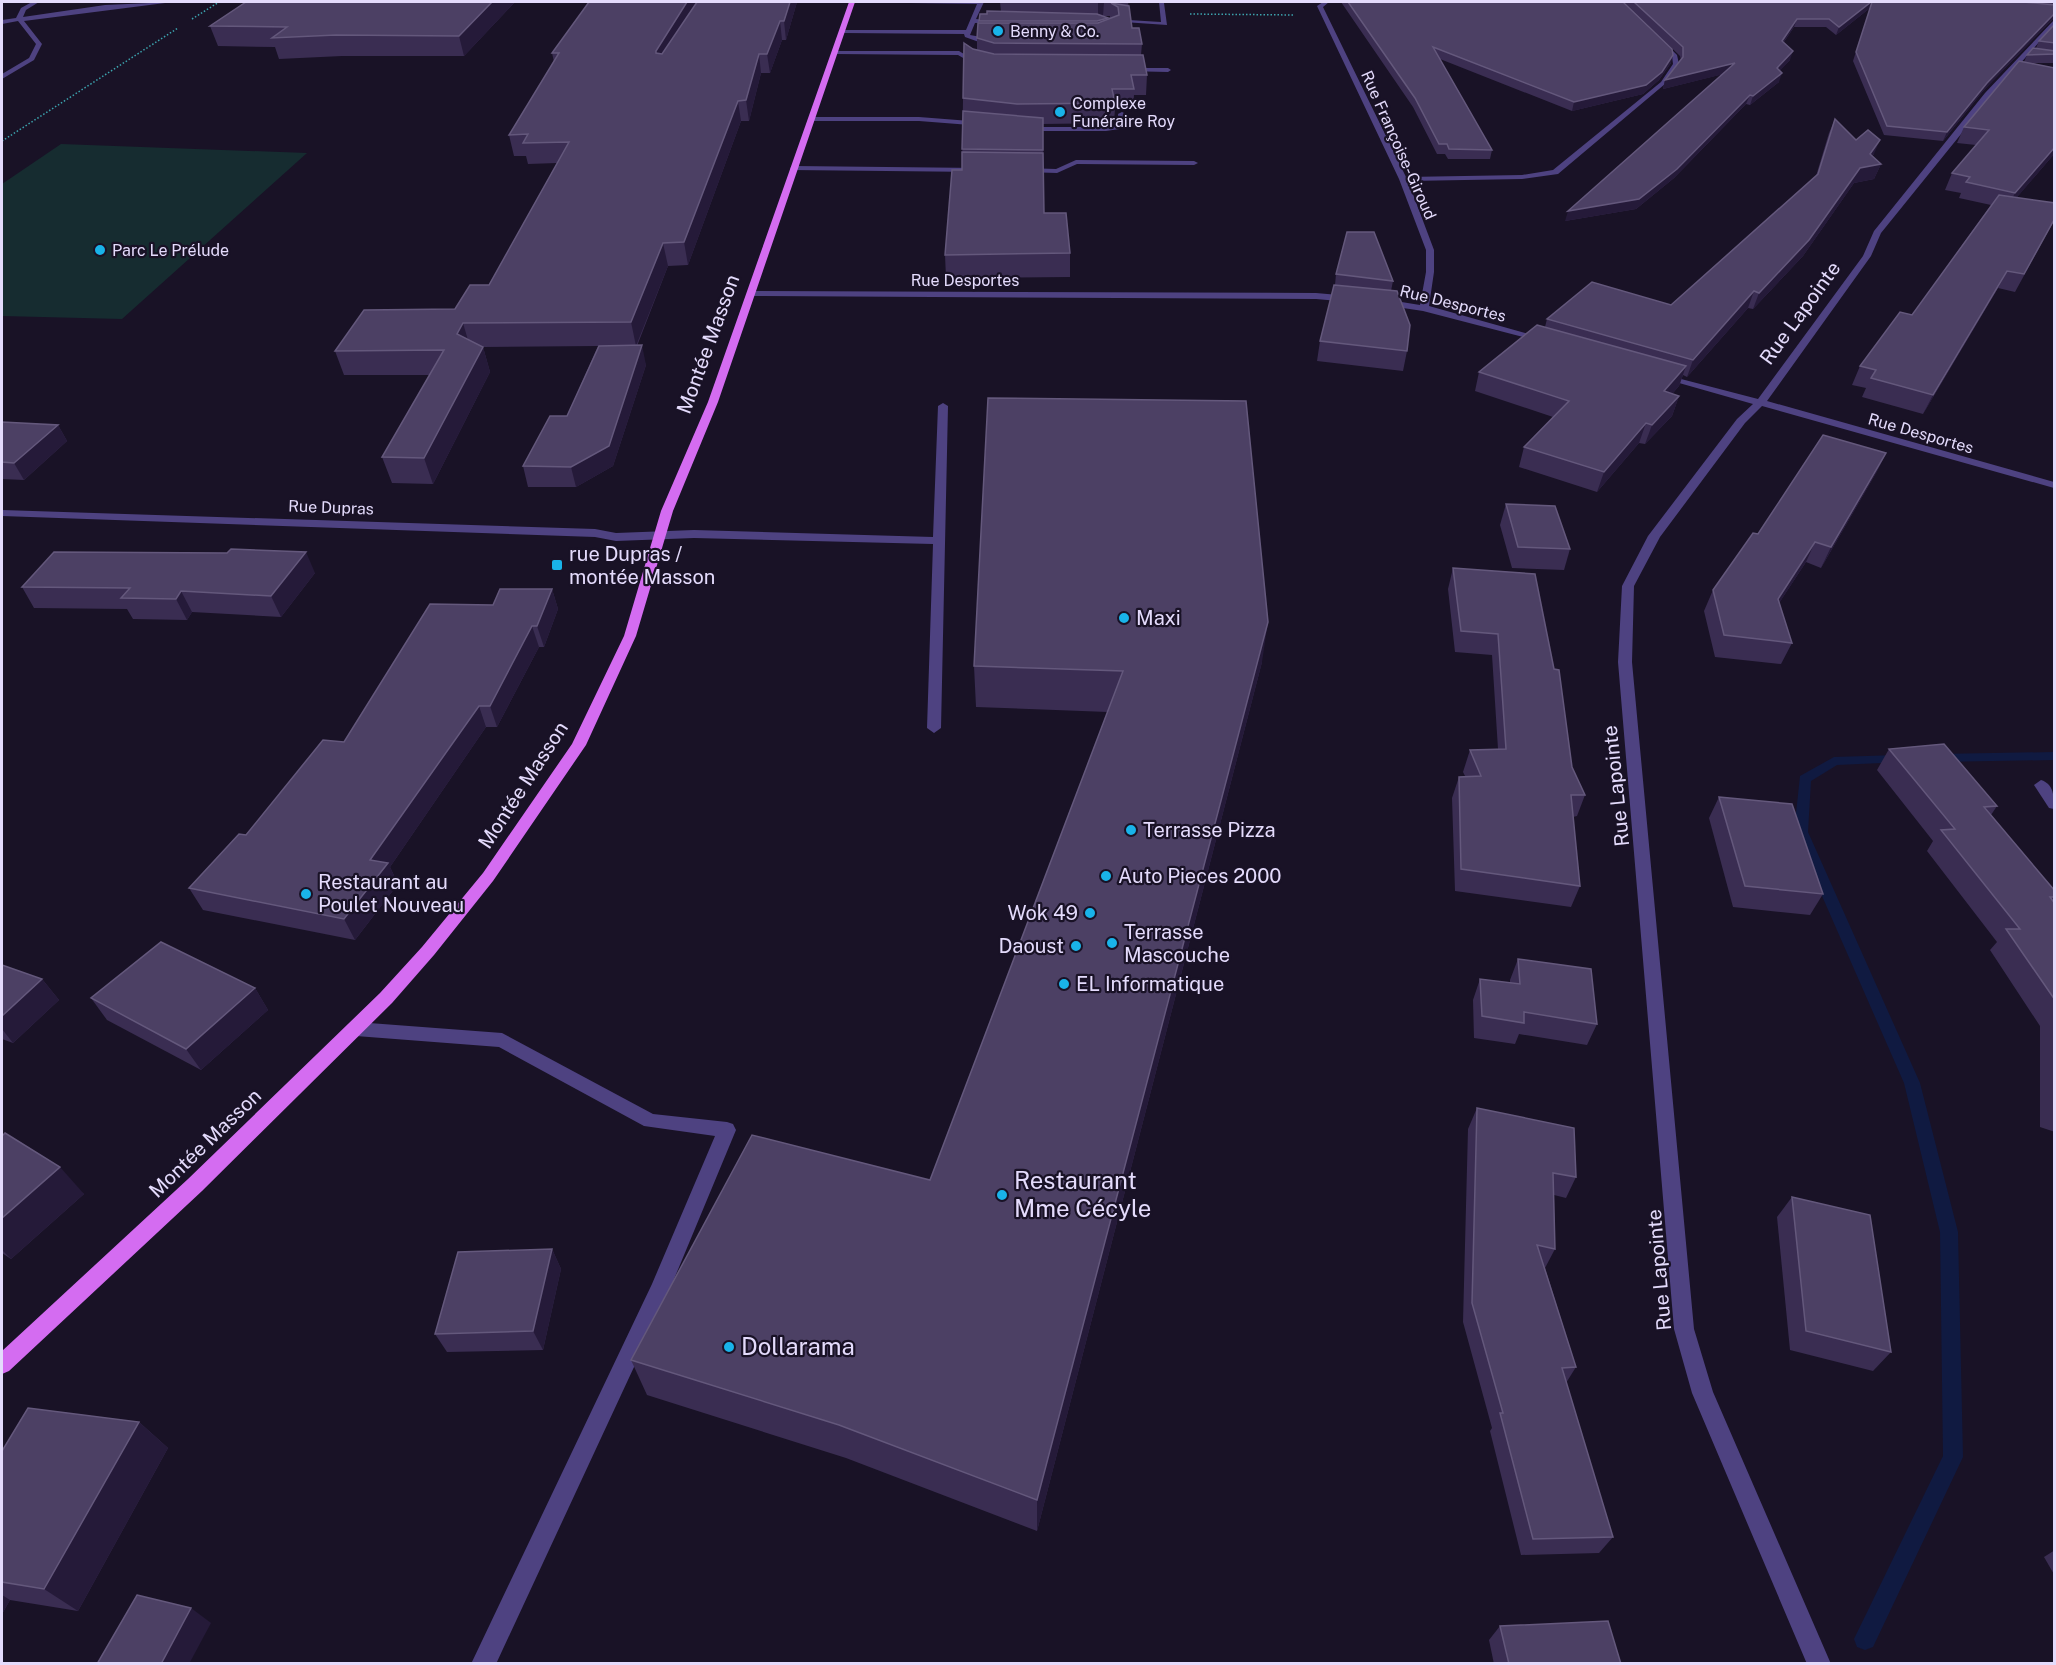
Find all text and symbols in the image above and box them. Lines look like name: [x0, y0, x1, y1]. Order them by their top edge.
place label: Benny & Co.: [1010, 22, 1099, 41]
marker: Benny & Co.: [991, 24, 1005, 38]
street label: Rue Françoise-Giroud: [1357, 68, 1440, 223]
place label: Complexe Funéraire Roy: [1072, 94, 1175, 131]
marker: Complexe Funéraire Roy: [1053, 105, 1067, 119]
place label: Parc Le Prélude: [112, 241, 229, 260]
marker: Parc Le Prélude: [93, 243, 107, 257]
street label: Rue Lapointe: [1755, 257, 1845, 369]
street label: Montée Masson: [672, 271, 744, 417]
street label: Rue Desportes: [911, 271, 1019, 290]
street label: Rue Desportes: [1398, 281, 1508, 326]
street label: Rue Desportes: [1866, 409, 1976, 458]
street label: Rue Dupras: [288, 497, 374, 518]
place label: rue Dupras / montée Masson: [569, 542, 715, 589]
marker: rue Dupras / montée Masson: [550, 558, 564, 572]
place label: Maxi: [1136, 606, 1181, 630]
marker: Maxi: [1117, 611, 1131, 625]
street label: Montée Masson: [473, 717, 573, 853]
street label: Rue Lapointe: [1598, 724, 1634, 848]
place label: Terrasse Pizza: [1143, 818, 1276, 842]
marker: Terrasse Pizza: [1124, 823, 1138, 837]
place label: Auto Pieces 2000: [1118, 864, 1282, 888]
marker: Auto Pieces 2000: [1099, 869, 1113, 883]
place label: Restaurant au Poulet Nouveau: [318, 870, 464, 917]
marker: Restaurant au Poulet Nouveau: [299, 887, 313, 901]
place label: Wok 49: [1007, 901, 1078, 925]
marker: Wok 49: [1083, 906, 1097, 920]
place label: Terrasse Mascouche: [1124, 920, 1230, 967]
place label: Daoust: [999, 934, 1064, 958]
marker: Terrasse Mascouche: [1105, 936, 1119, 950]
marker: Daoust: [1069, 939, 1083, 953]
place label: EL Informatique: [1076, 972, 1224, 996]
marker: EL Informatique: [1057, 977, 1071, 991]
street label: Montée Masson: [144, 1083, 266, 1203]
place label: Restaurant Mme Cécyle: [1014, 1166, 1151, 1222]
marker: Restaurant Mme Cécyle: [995, 1188, 1009, 1202]
street label: Rue Lapointe: [1642, 1208, 1676, 1332]
place label: Dollarama: [741, 1332, 855, 1360]
marker: Dollarama: [722, 1340, 736, 1354]

